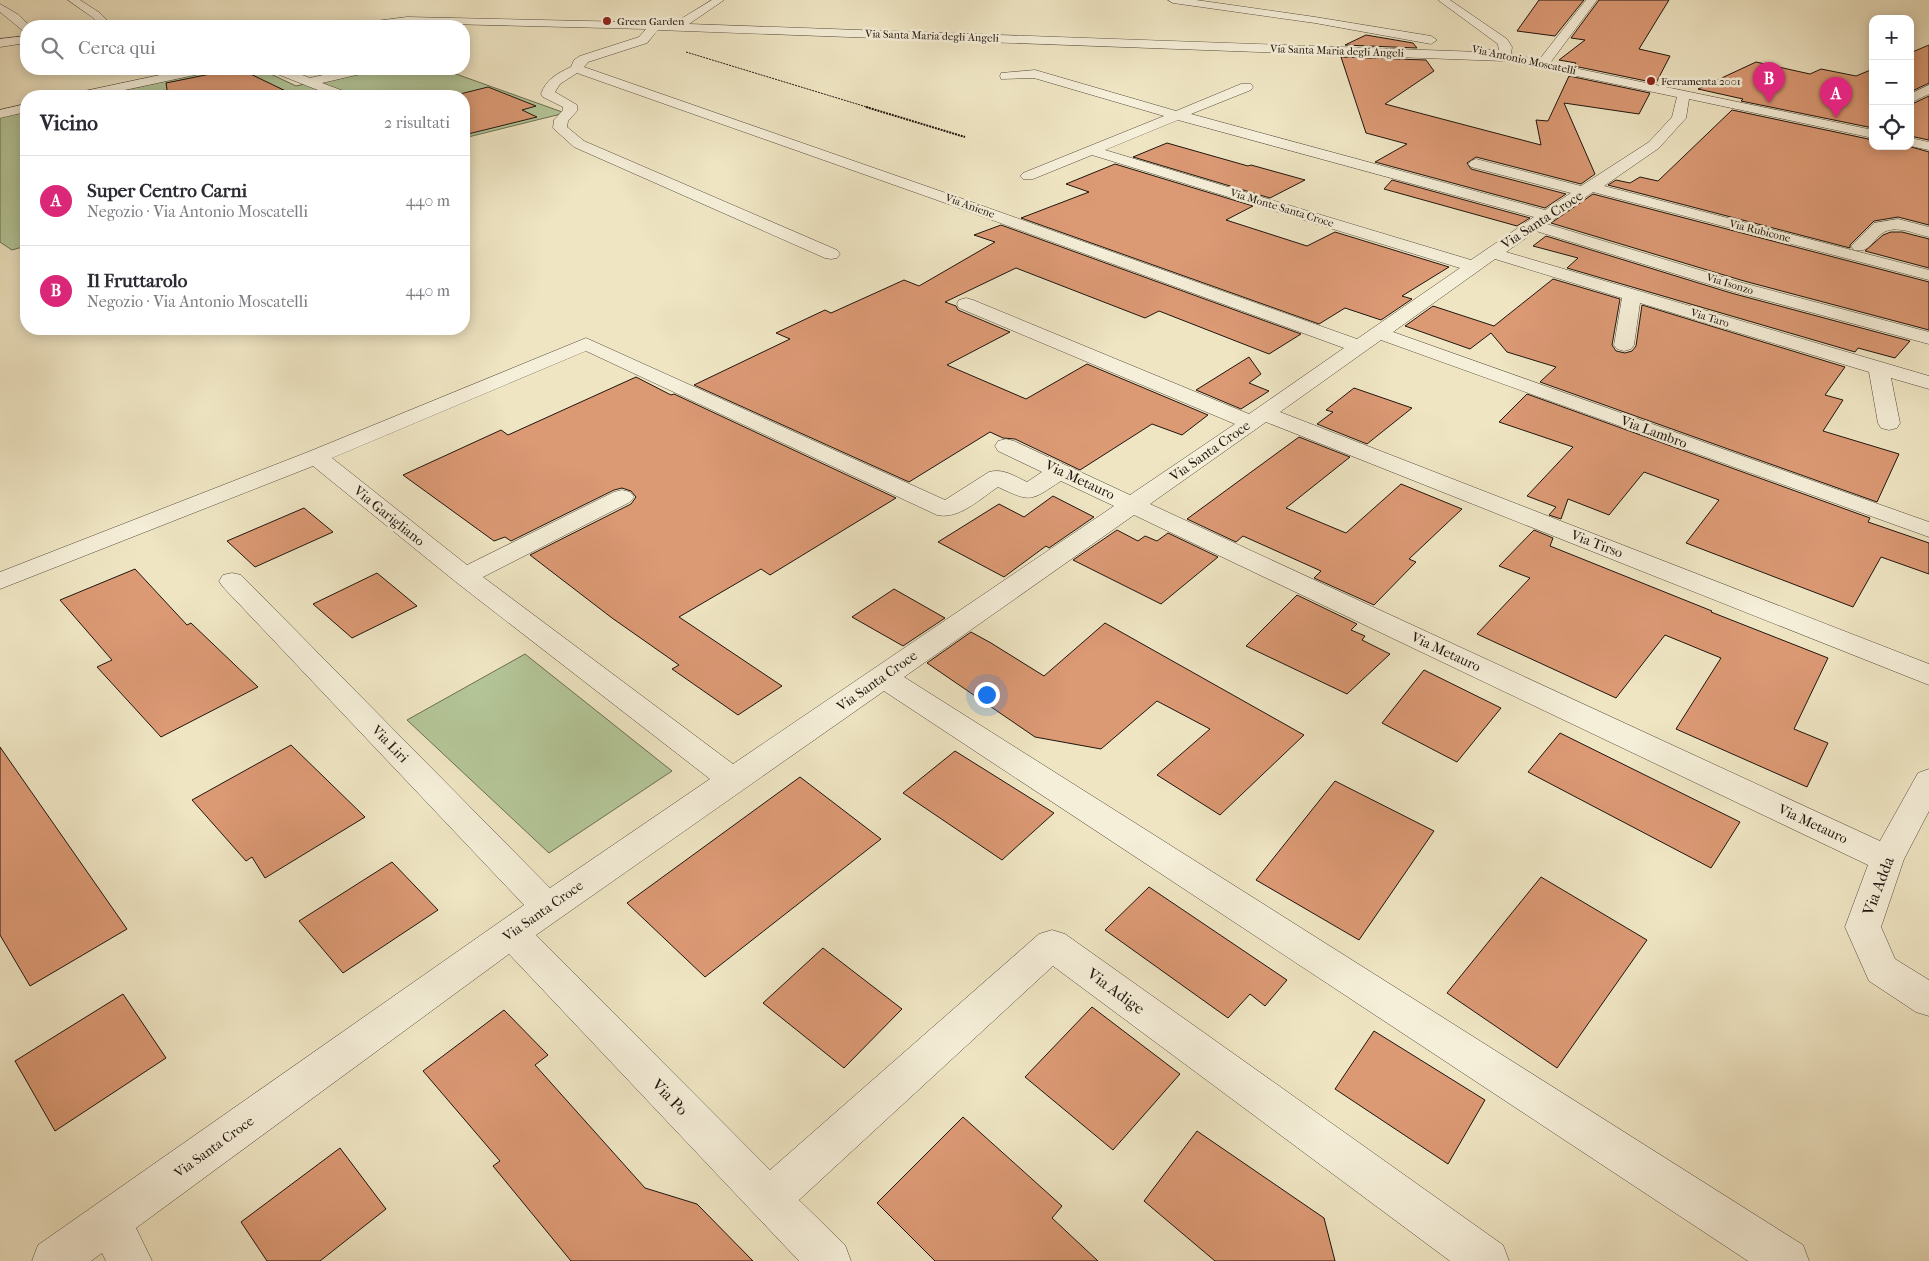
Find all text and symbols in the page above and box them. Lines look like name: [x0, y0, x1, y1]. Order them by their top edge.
marker: Green Garden: [601, 15, 613, 27]
place label: Green Garden: [617, 15, 685, 28]
map controls: [1869, 15, 1914, 150]
button: +: [1869, 15, 1914, 60]
search box: [20, 20, 470, 75]
street label: Via Santa Maria degli Angeli: [864, 27, 1000, 45]
icon: search: [38, 34, 66, 62]
text: Cerca qui: [78, 37, 156, 59]
street label: Via Santa Maria degli Angeli: [1269, 42, 1405, 60]
street label: Via Antonio Moscatelli: [1470, 42, 1578, 78]
button: −: [1869, 60, 1914, 105]
pin: B: [1753, 62, 1785, 103]
marker: Ferramenta 2001: [1645, 75, 1657, 87]
place label: Ferramenta 2001: [1661, 75, 1741, 88]
pin: A: [1820, 77, 1852, 118]
button: locate: [1869, 105, 1914, 150]
text: Vicino: [40, 111, 98, 135]
text: 2 risultati: [384, 113, 450, 132]
text: Super Centro Carni: [87, 180, 247, 202]
street label: Via Monte Santa Croce: [1228, 186, 1336, 230]
street label: Via Santa Croce: [1497, 187, 1586, 253]
text: A: [51, 191, 61, 210]
text: 440 m: [405, 191, 450, 210]
street label: Via Aniene: [943, 191, 997, 221]
text: Negozio · Via Antonio Moscatelli: [87, 202, 308, 221]
street label: Via Rubicone: [1727, 217, 1793, 245]
text: Il Fruttarolo: [87, 270, 187, 292]
street label: Via Isonzo: [1704, 270, 1755, 297]
text: B: [51, 281, 61, 300]
text: 440 m: [405, 281, 450, 300]
text: Negozio · Via Antonio Moscatelli: [87, 292, 308, 311]
street label: Via Taro: [1688, 306, 1731, 330]
street label: Via Lambro: [1618, 412, 1690, 452]
street label: Via Santa Croce: [1166, 417, 1254, 486]
street label: Via Metauro: [1042, 456, 1117, 503]
street label: Via Garigliano: [349, 482, 428, 550]
street label: Via Tirso: [1568, 526, 1625, 562]
street label: Via Metauro: [1408, 628, 1483, 675]
street label: Via Santa Croce: [833, 647, 921, 716]
your location: [974, 682, 1000, 708]
street label: Via Liri: [367, 721, 412, 766]
street label: Via Metauro: [1775, 800, 1850, 847]
street label: Via Adda: [1858, 854, 1898, 919]
street label: Via Santa Croce: [499, 877, 587, 946]
street label: Via Adige: [1083, 963, 1148, 1018]
street label: Via Po: [647, 1074, 692, 1119]
street label: Via Santa Croce: [170, 1112, 257, 1182]

